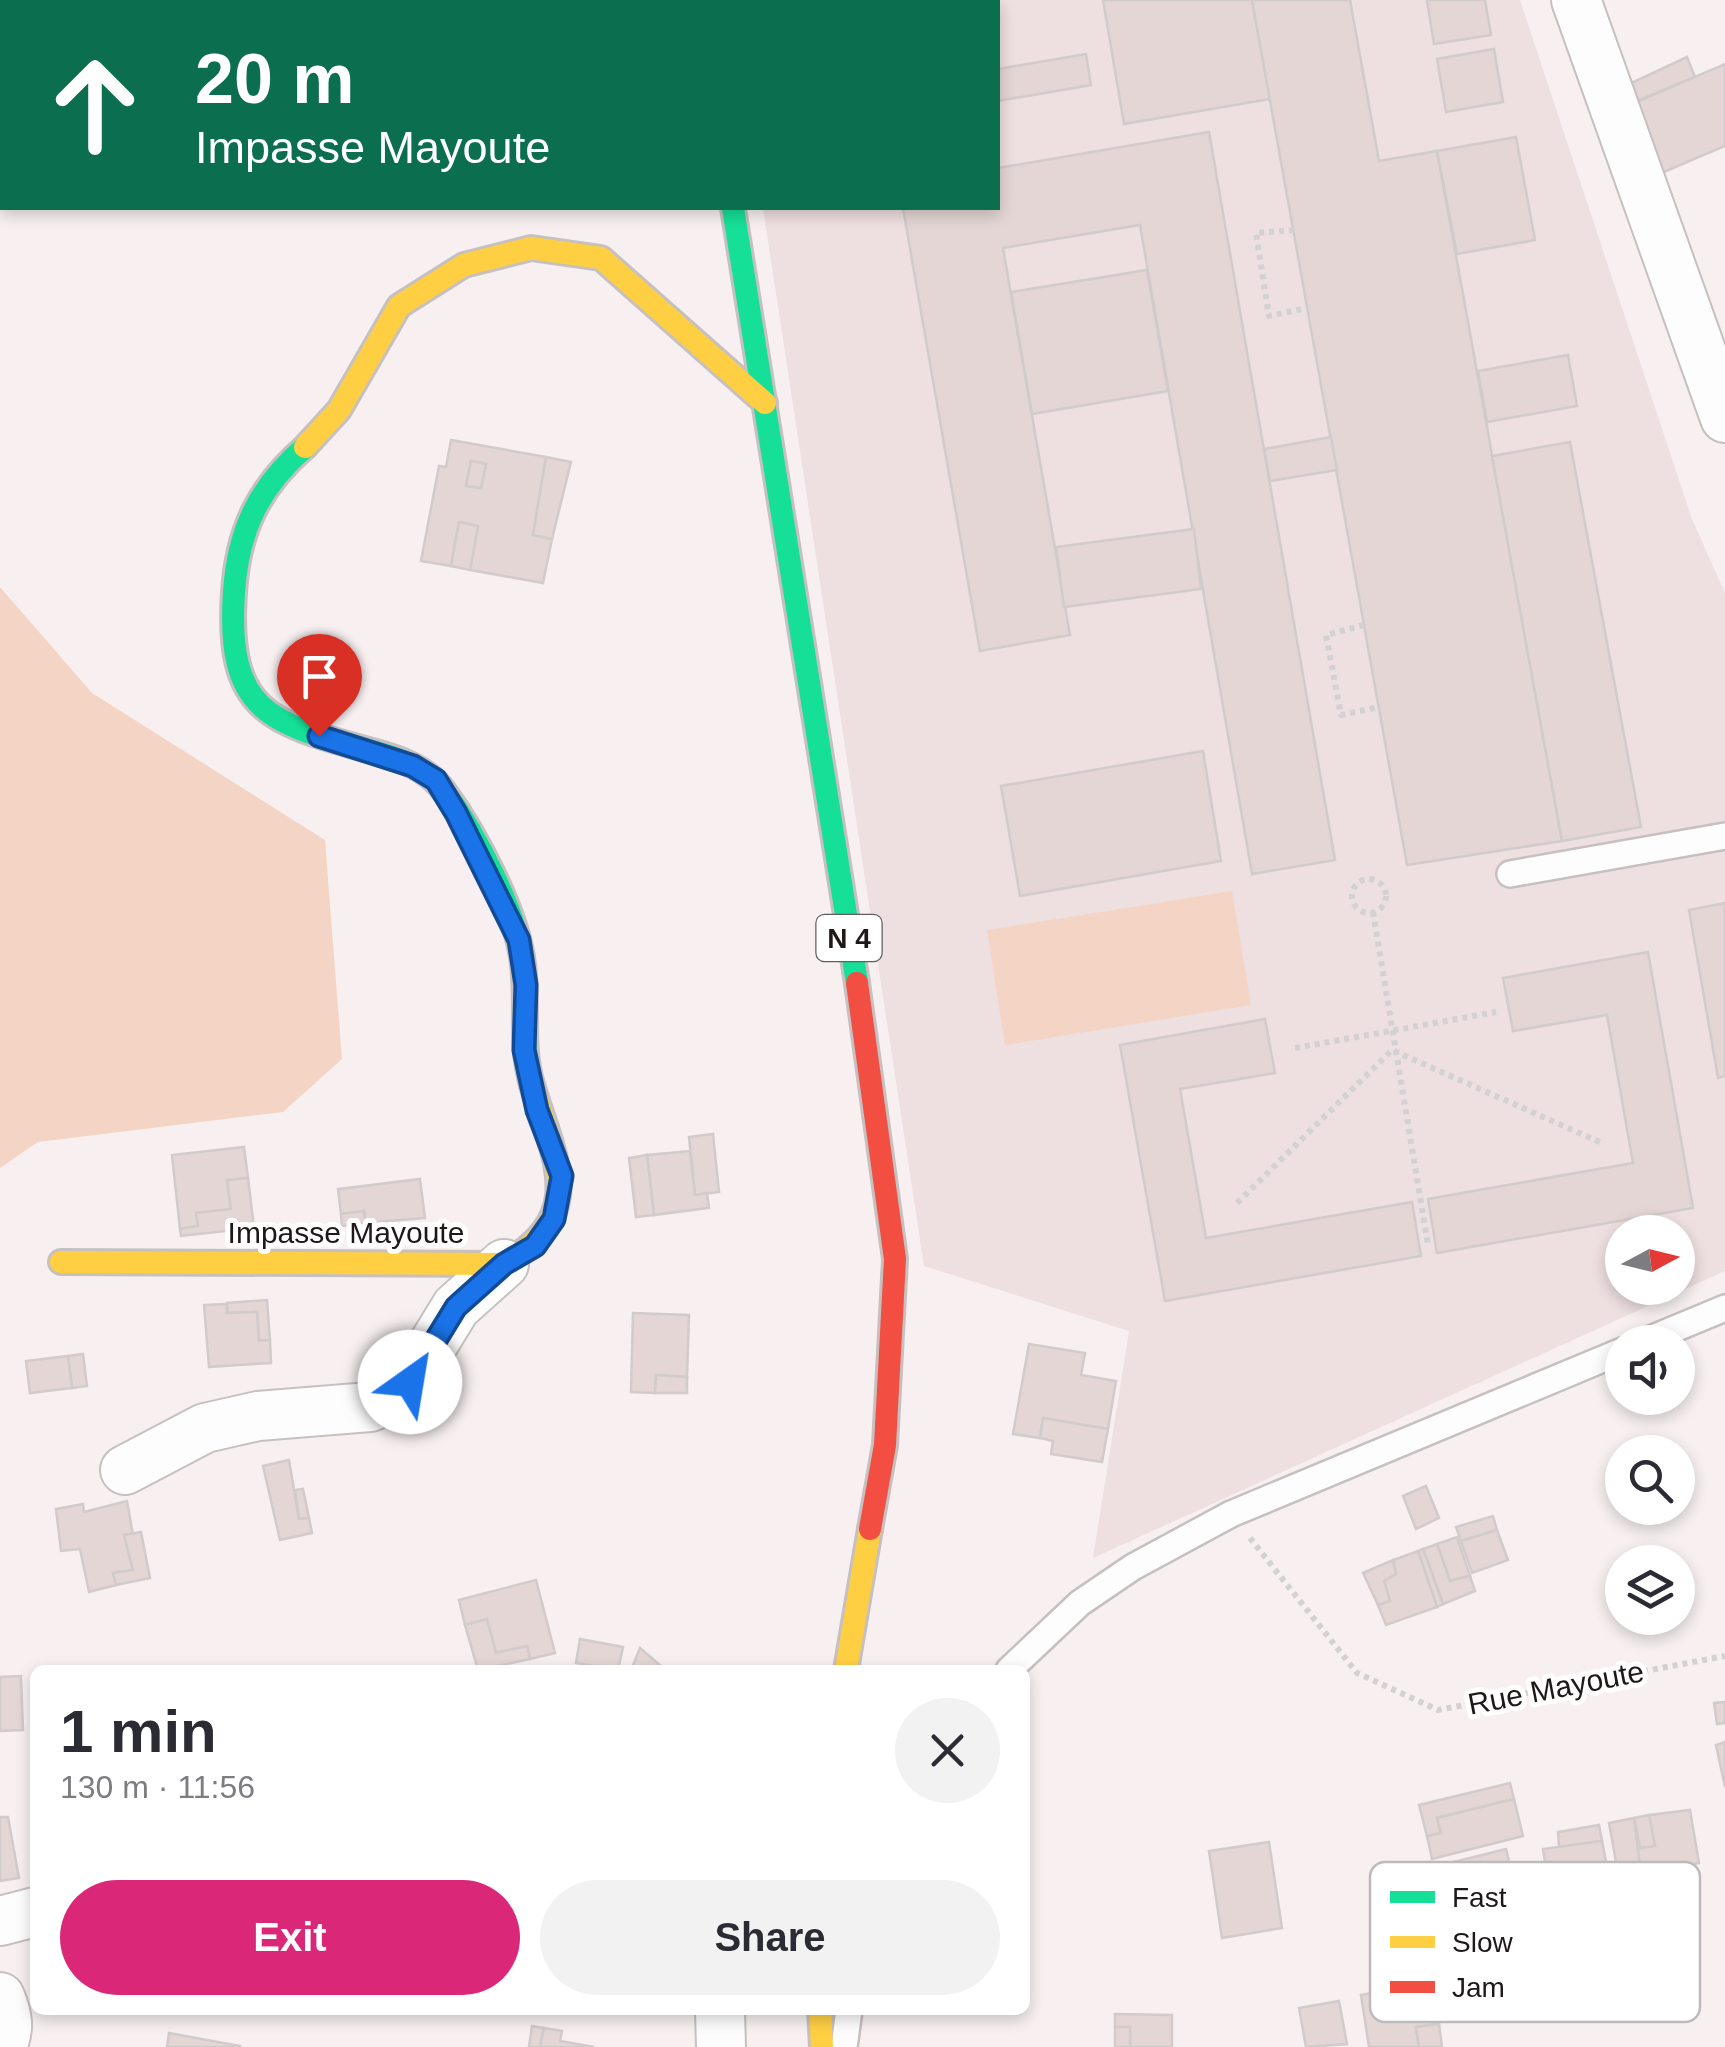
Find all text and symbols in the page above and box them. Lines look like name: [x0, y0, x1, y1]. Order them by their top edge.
icon: ahead: [30, 40, 160, 170]
text: 20 m: [195, 40, 355, 118]
text: Impasse Mayoute: [195, 122, 550, 173]
pin: [277, 634, 362, 737]
icon: arrive: [292, 649, 347, 704]
road number: N 4: [816, 915, 882, 961]
north arrow: [1605, 1215, 1695, 1305]
map controls: [1605, 1215, 1695, 1635]
street label: Impasse Mayoute: [228, 1216, 464, 1249]
button: sound: [1605, 1325, 1695, 1415]
position arrow: [358, 1330, 462, 1434]
button: search: [1605, 1435, 1695, 1525]
button: layers: [1605, 1545, 1695, 1635]
street label: Rue Mayoute: [1465, 1654, 1647, 1721]
text: 1 min: [60, 1698, 217, 1765]
button: close: [895, 1698, 1000, 1803]
text: 130 m · 11:56: [60, 1769, 255, 1805]
legend: [1370, 1862, 1700, 2022]
button: Exit: [60, 1880, 520, 1995]
button: Share: [540, 1880, 1000, 1995]
text: Fast: [1452, 1882, 1507, 1913]
text: Slow: [1452, 1927, 1513, 1958]
text: Jam: [1452, 1972, 1505, 2003]

